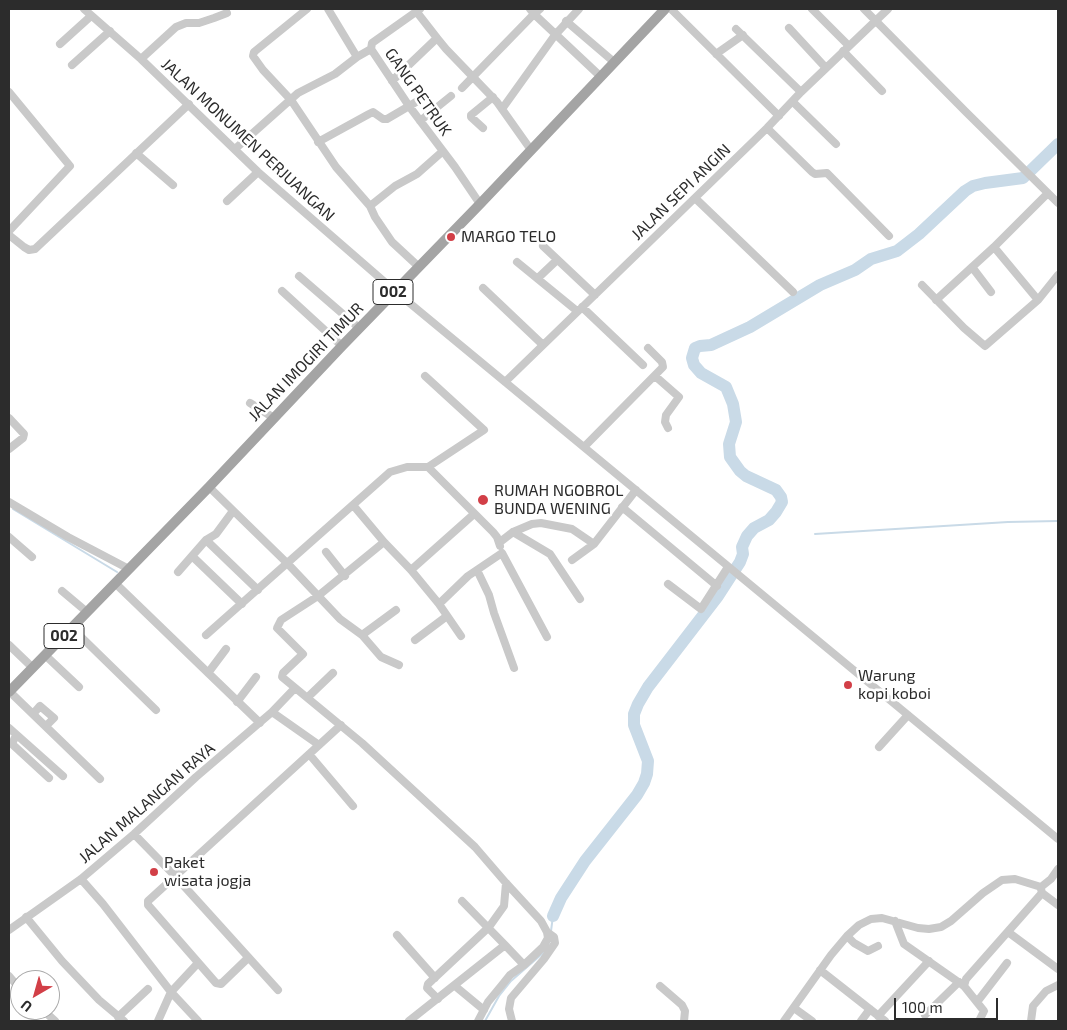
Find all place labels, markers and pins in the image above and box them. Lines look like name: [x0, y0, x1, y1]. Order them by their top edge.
place label: MARGO TELO: [461, 227, 556, 247]
marker: MARGO TELO: [445, 231, 457, 243]
place label: RUMAH NGOBROL BUNDA WENING: [494, 481, 624, 519]
marker: RUMAH NGOBROL BUNDA WENING: [476, 493, 490, 507]
place label: Warung kopi koboi: [858, 666, 931, 704]
marker: Warung kopi koboi: [842, 679, 854, 691]
place label: Paket wisata jogja: [164, 853, 251, 891]
marker: Paket wisata jogja: [148, 866, 160, 878]

